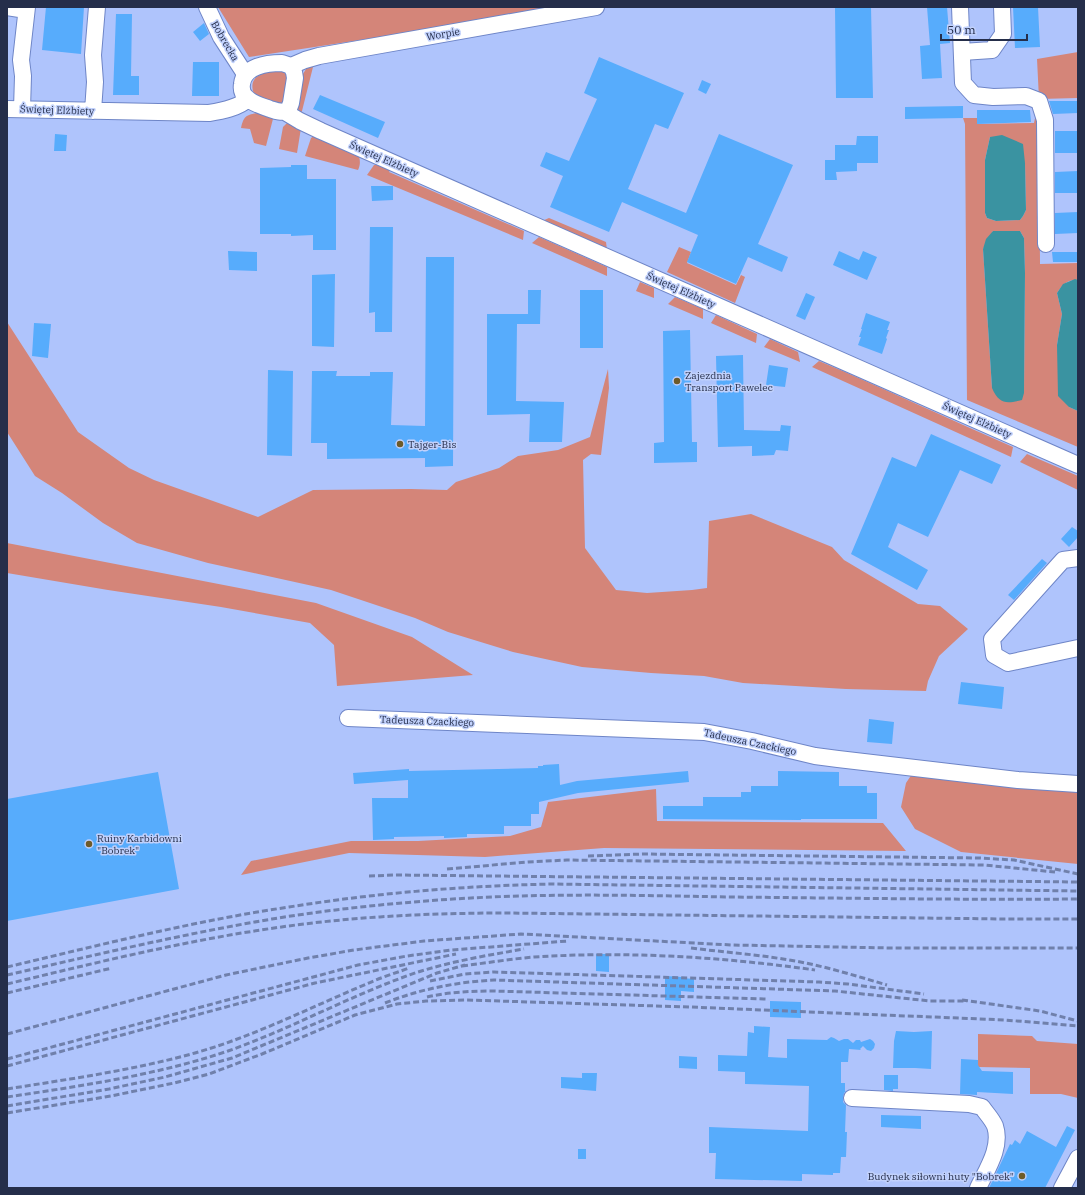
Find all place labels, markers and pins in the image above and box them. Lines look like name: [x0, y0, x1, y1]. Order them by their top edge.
place label: Zajezdnia Transport Pawelec: [685, 369, 773, 394]
marker: Zajezdnia Transport Pawelec: [672, 376, 682, 386]
place label: Tajger-Bis: [408, 438, 456, 451]
marker: Tajger-Bis: [395, 439, 405, 449]
place label: Ruiny Karbidowni "Bobrek": [97, 832, 182, 857]
marker: Ruiny Karbidowni "Bobrek": [84, 839, 94, 849]
place label: Budynek siłowni huty "Bobrek": [868, 1170, 1014, 1183]
marker: Budynek siłowni huty "Bobrek": [1017, 1171, 1027, 1181]

